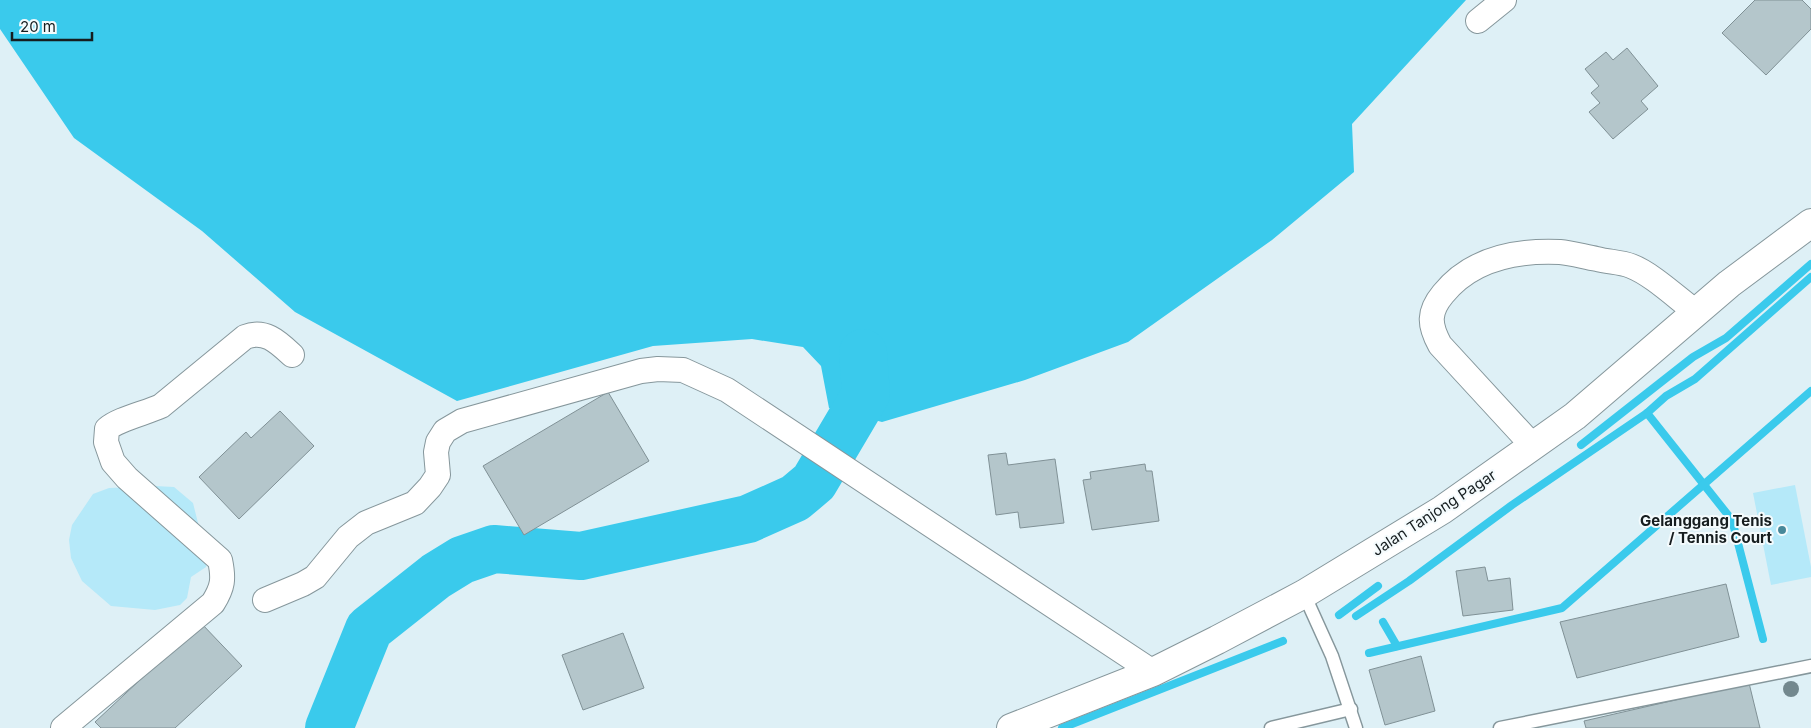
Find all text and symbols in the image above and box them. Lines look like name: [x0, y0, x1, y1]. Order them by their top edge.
scale bar: [12, 10, 92, 42]
text: 20 m: [20, 17, 56, 36]
street label: Jalan Tanjong Pagar: [1368, 465, 1500, 560]
place label: Gelanggang Tenis / Tennis Court: [1640, 511, 1773, 547]
marker: Gelanggang Tenis / Tennis Court: [1776, 524, 1788, 536]

